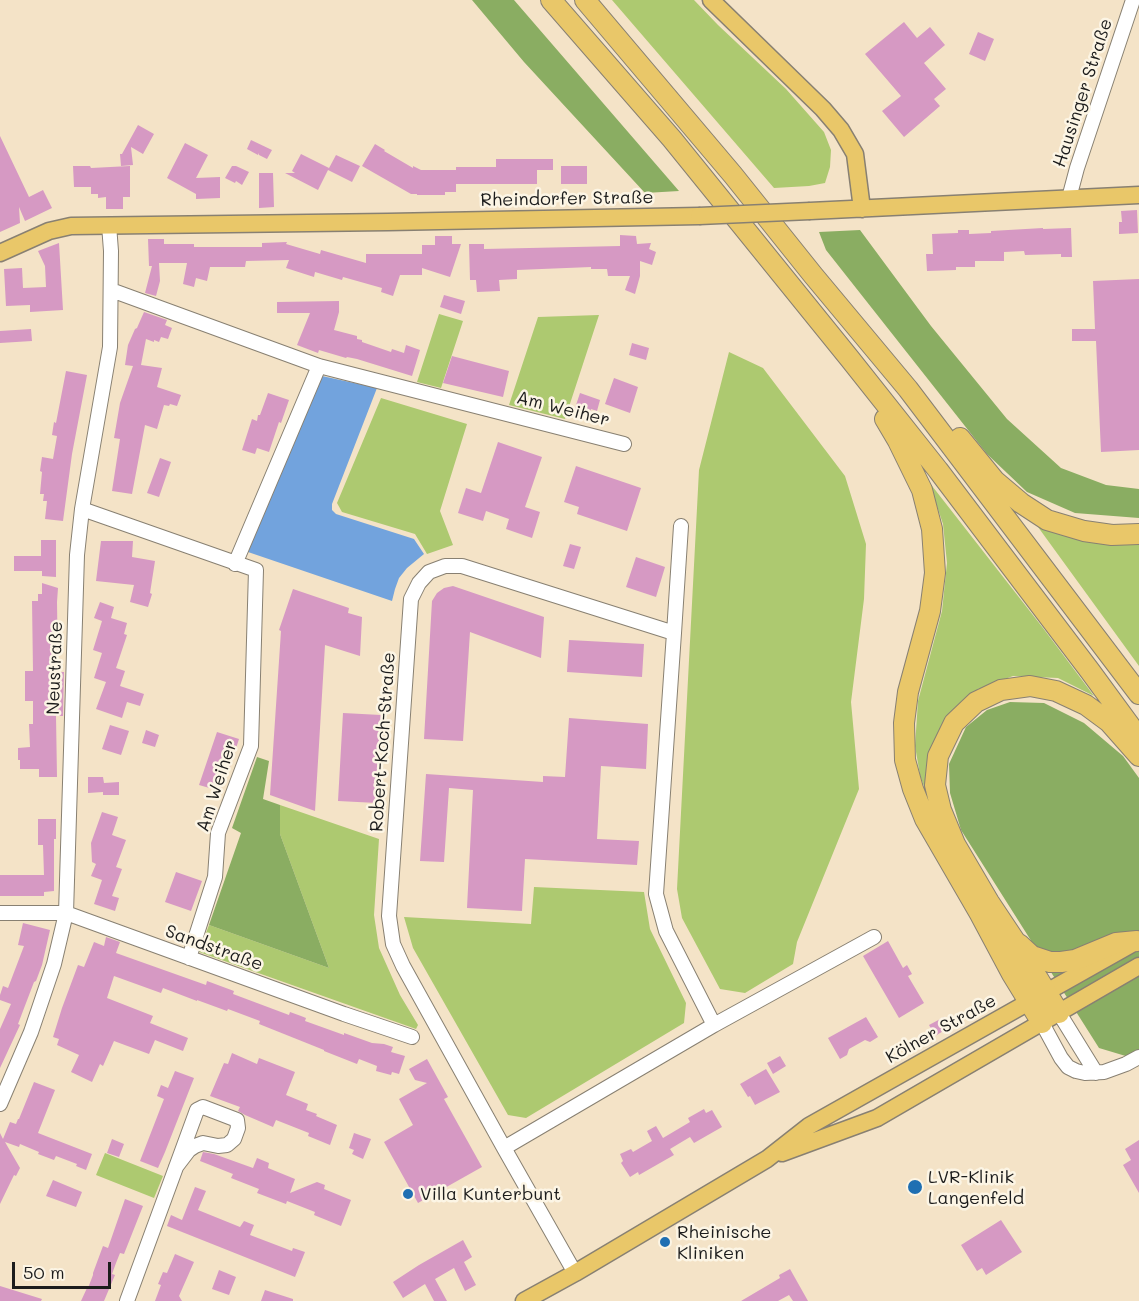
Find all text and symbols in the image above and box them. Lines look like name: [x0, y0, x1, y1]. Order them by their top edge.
street label: Hausinger Straße: [1049, 16, 1117, 170]
street label: Rheindorfer Straße: [480, 187, 654, 211]
street label: Am Weiher: [514, 387, 612, 431]
street label: Neustraße: [43, 621, 67, 715]
street label: Robert-Koch-Straße: [366, 651, 400, 833]
street label: Am Weiher: [192, 737, 242, 835]
street label: Sandstraße: [162, 920, 266, 976]
street label: Kölner Straße: [882, 990, 1000, 1068]
place label: LVR-Klinik Langenfeld: [928, 1166, 1024, 1208]
marker: LVR-Klinik Langenfeld: [906, 1178, 924, 1196]
place label: Villa Kunterbunt: [420, 1183, 561, 1205]
marker: Villa Kunterbunt: [401, 1187, 415, 1201]
place label: Rheinische Kliniken: [677, 1221, 771, 1264]
marker: Rheinische Kliniken: [658, 1235, 672, 1249]
scale bar: [15, 1250, 114, 1288]
text: 50 m: [23, 1260, 65, 1284]

